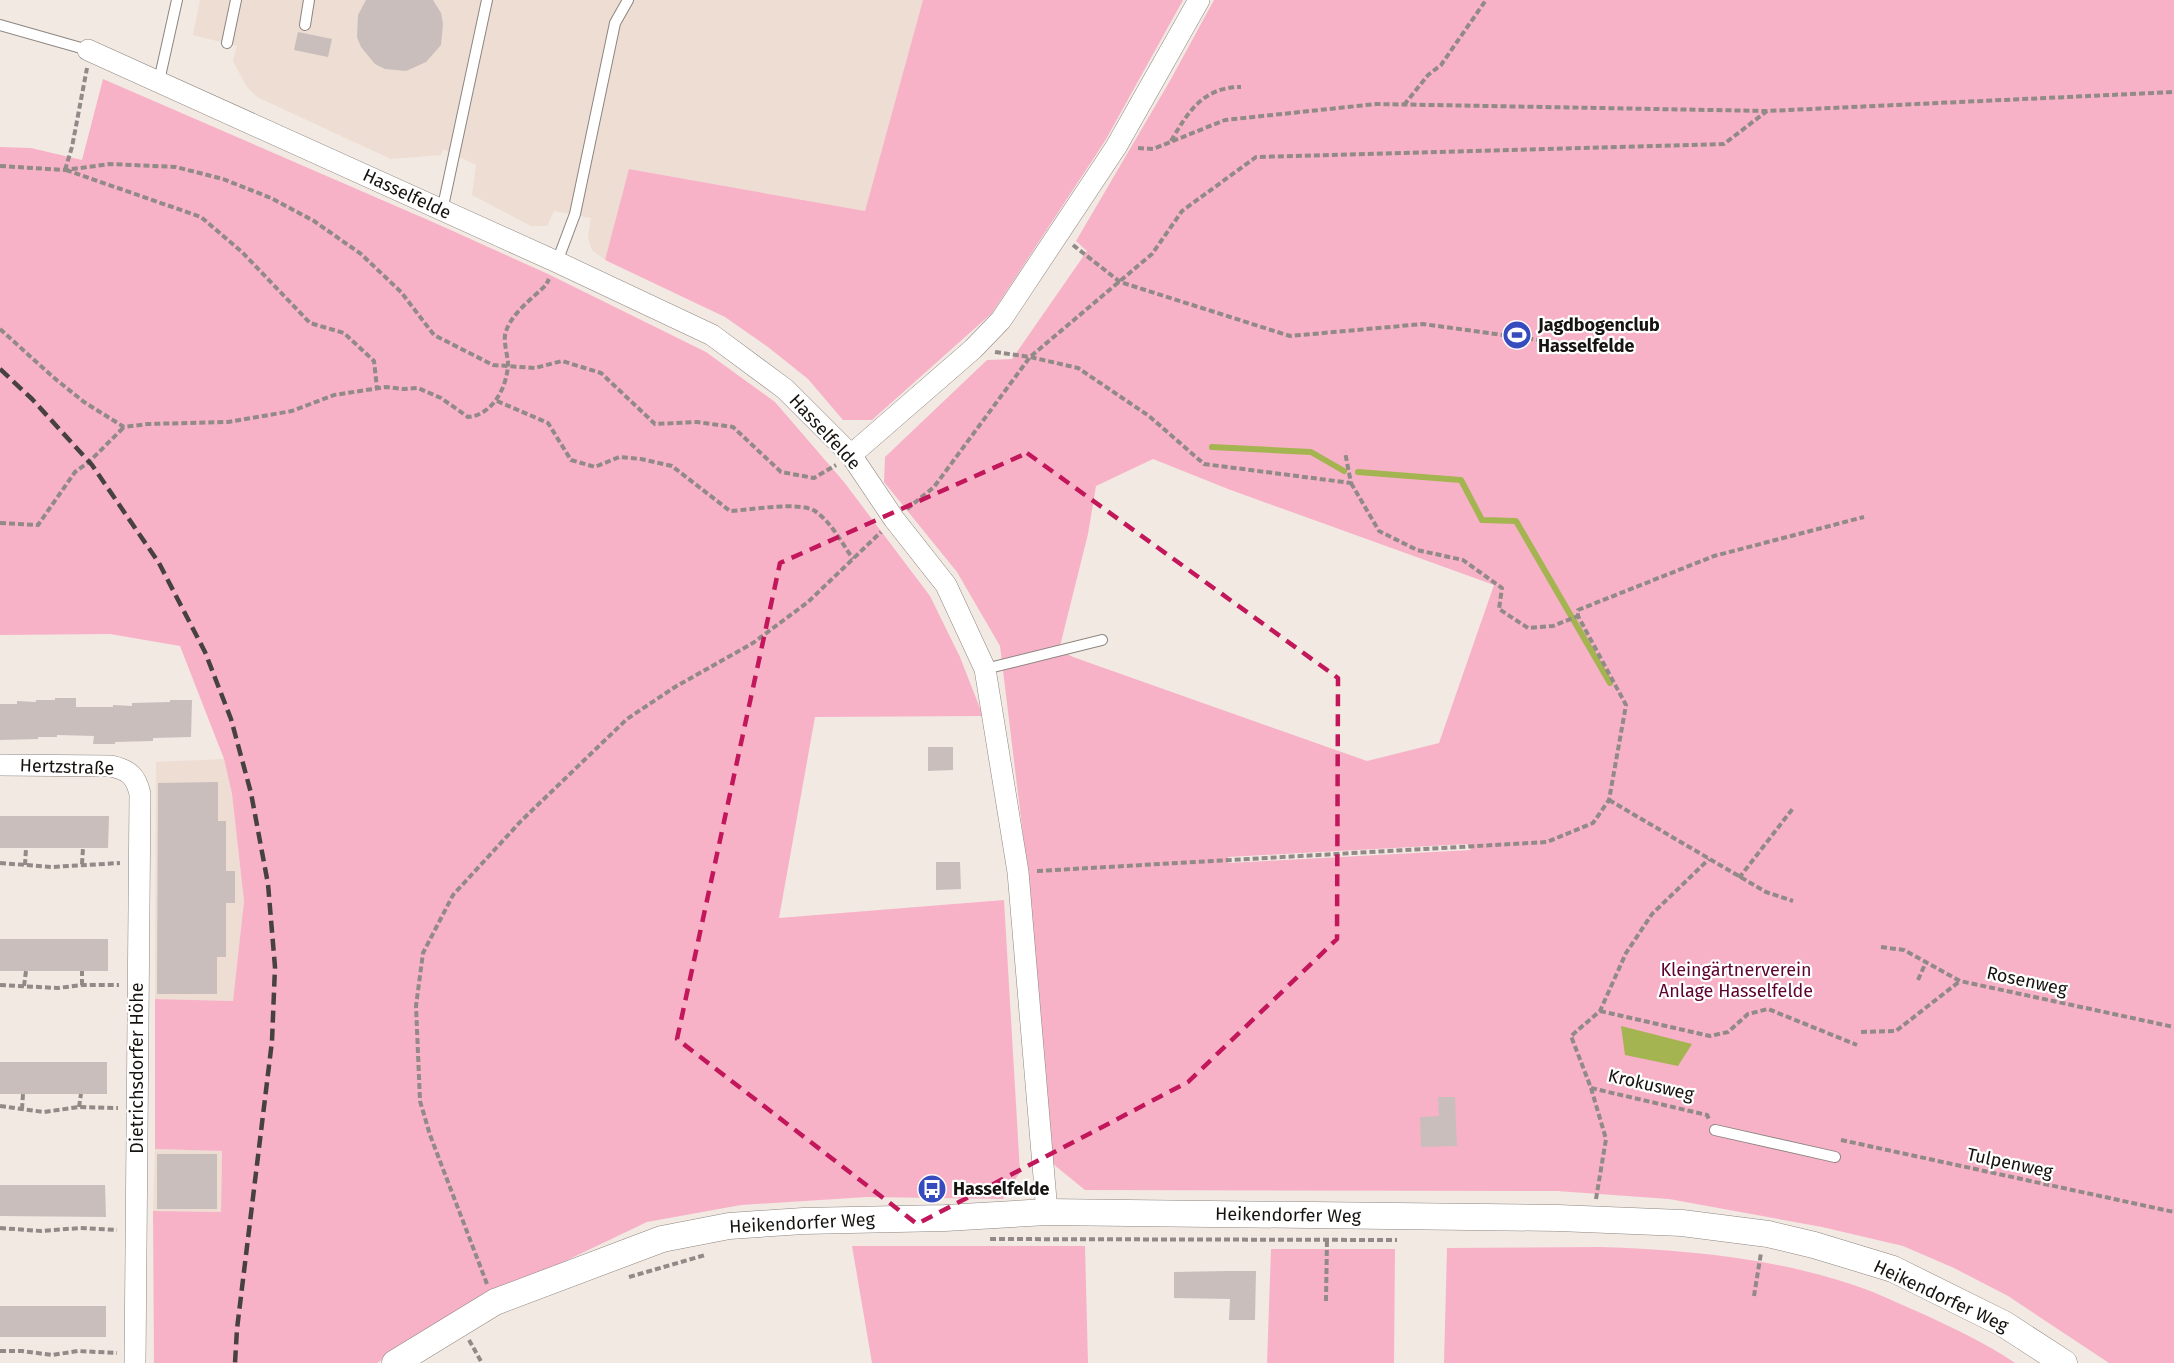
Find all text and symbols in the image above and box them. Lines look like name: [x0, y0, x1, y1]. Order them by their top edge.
street label: Hasselfelde: [359, 164, 455, 224]
place label: Jagdbogenclub Hasselfelde: [1537, 314, 1660, 357]
sports icon: Jagdbogenclub Hasselfelde: [1501, 319, 1533, 351]
street label: Hasselfelde: [785, 390, 865, 474]
street label: Hertzstraße: [19, 754, 115, 780]
park label: Kleingärtnerverein Anlage Hasselfelde: [1659, 959, 1813, 1002]
street label: Rosenweg: [1985, 962, 2070, 1000]
street label: Dietrichsdorfer Höhe: [126, 982, 148, 1154]
street label: Krokusweg: [1606, 1064, 1697, 1106]
street label: Tulpenweg: [1965, 1143, 2056, 1183]
bus stop icon: Hasselfelde: [916, 1173, 948, 1205]
place label: Hasselfelde: [953, 1178, 1049, 1200]
street label: Heikendorfer Weg: [1215, 1203, 1362, 1227]
street label: Heikendorfer Weg: [729, 1208, 876, 1238]
street label: Heikendorfer Weg: [1870, 1255, 2012, 1337]

